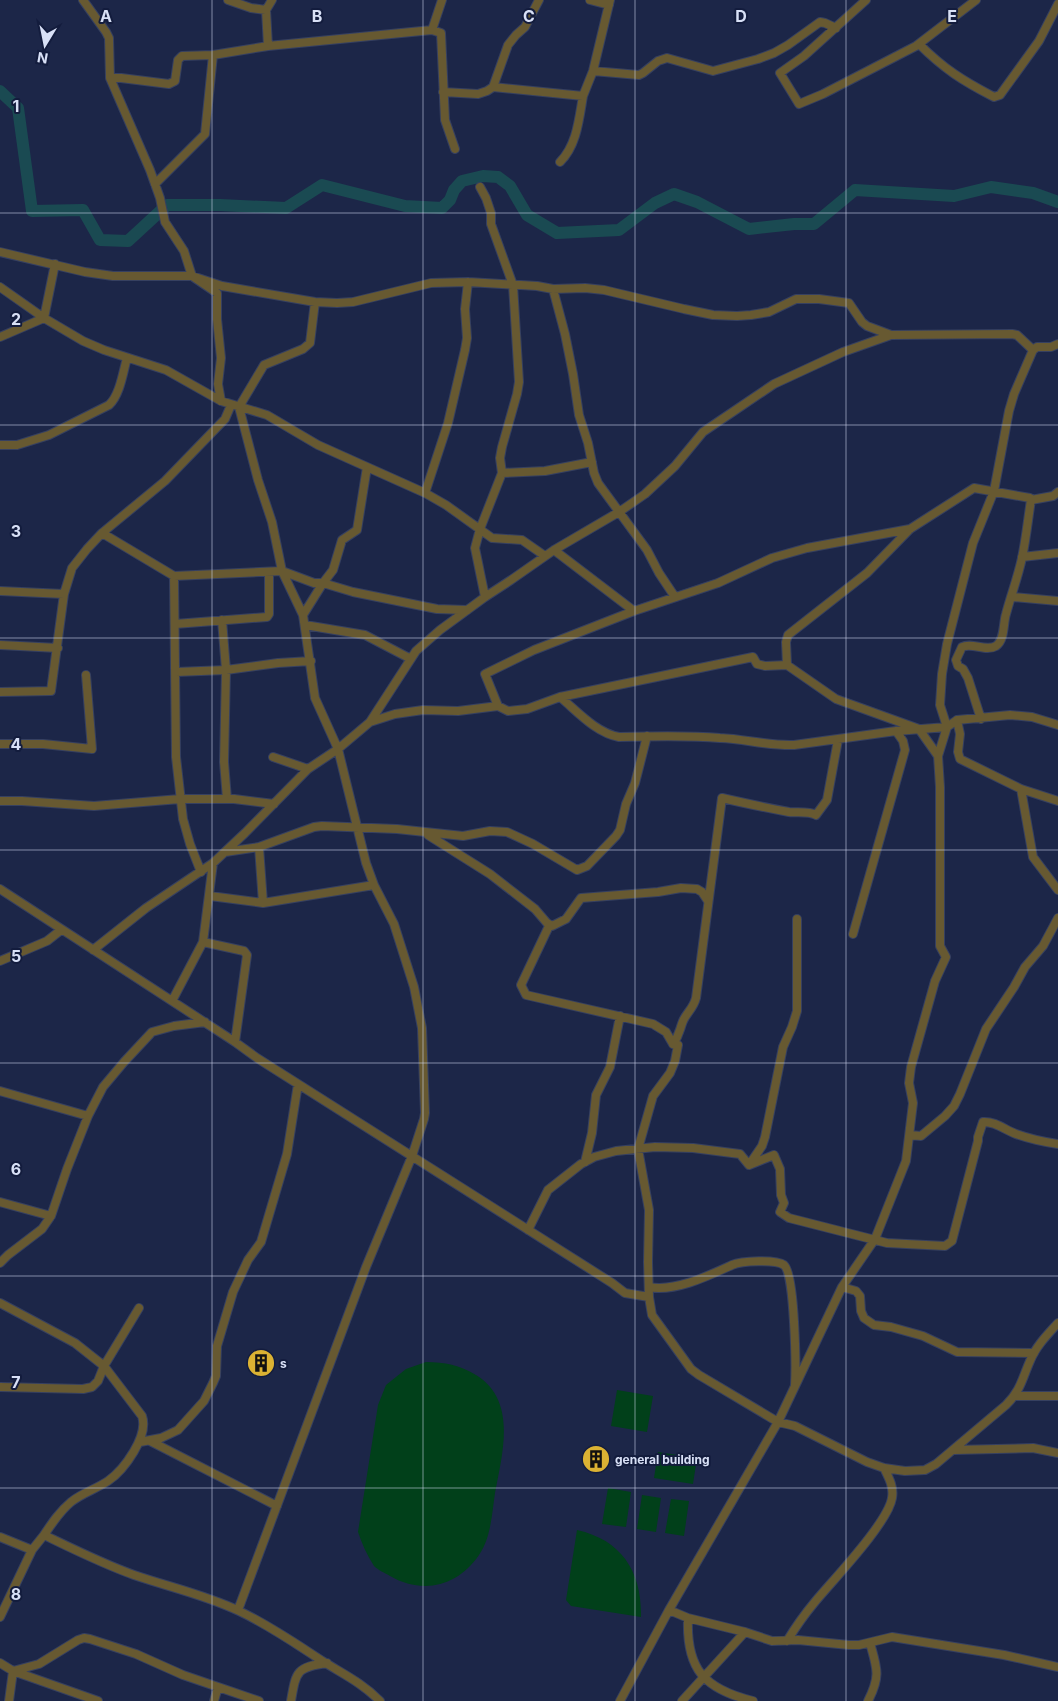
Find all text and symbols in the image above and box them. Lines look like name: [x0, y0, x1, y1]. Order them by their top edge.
text: A: [100, 6, 112, 26]
text: B: [312, 6, 322, 26]
text: C: [523, 6, 535, 26]
text: D: [735, 6, 747, 26]
text: E: [947, 6, 957, 26]
north arrow: [20, 20, 70, 70]
text: N: [36, 49, 49, 68]
text: 1: [13, 96, 19, 116]
text: 2: [11, 309, 21, 329]
text: 3: [11, 521, 21, 541]
text: 4: [11, 734, 22, 754]
text: 5: [11, 946, 21, 966]
text: 6: [11, 1159, 21, 1179]
building icon: s: [246, 1348, 276, 1378]
place label: s: [280, 1356, 287, 1371]
text: 7: [11, 1372, 21, 1392]
building icon: general building: [581, 1444, 611, 1474]
place label: general building: [615, 1452, 710, 1467]
text: 8: [11, 1584, 21, 1604]

